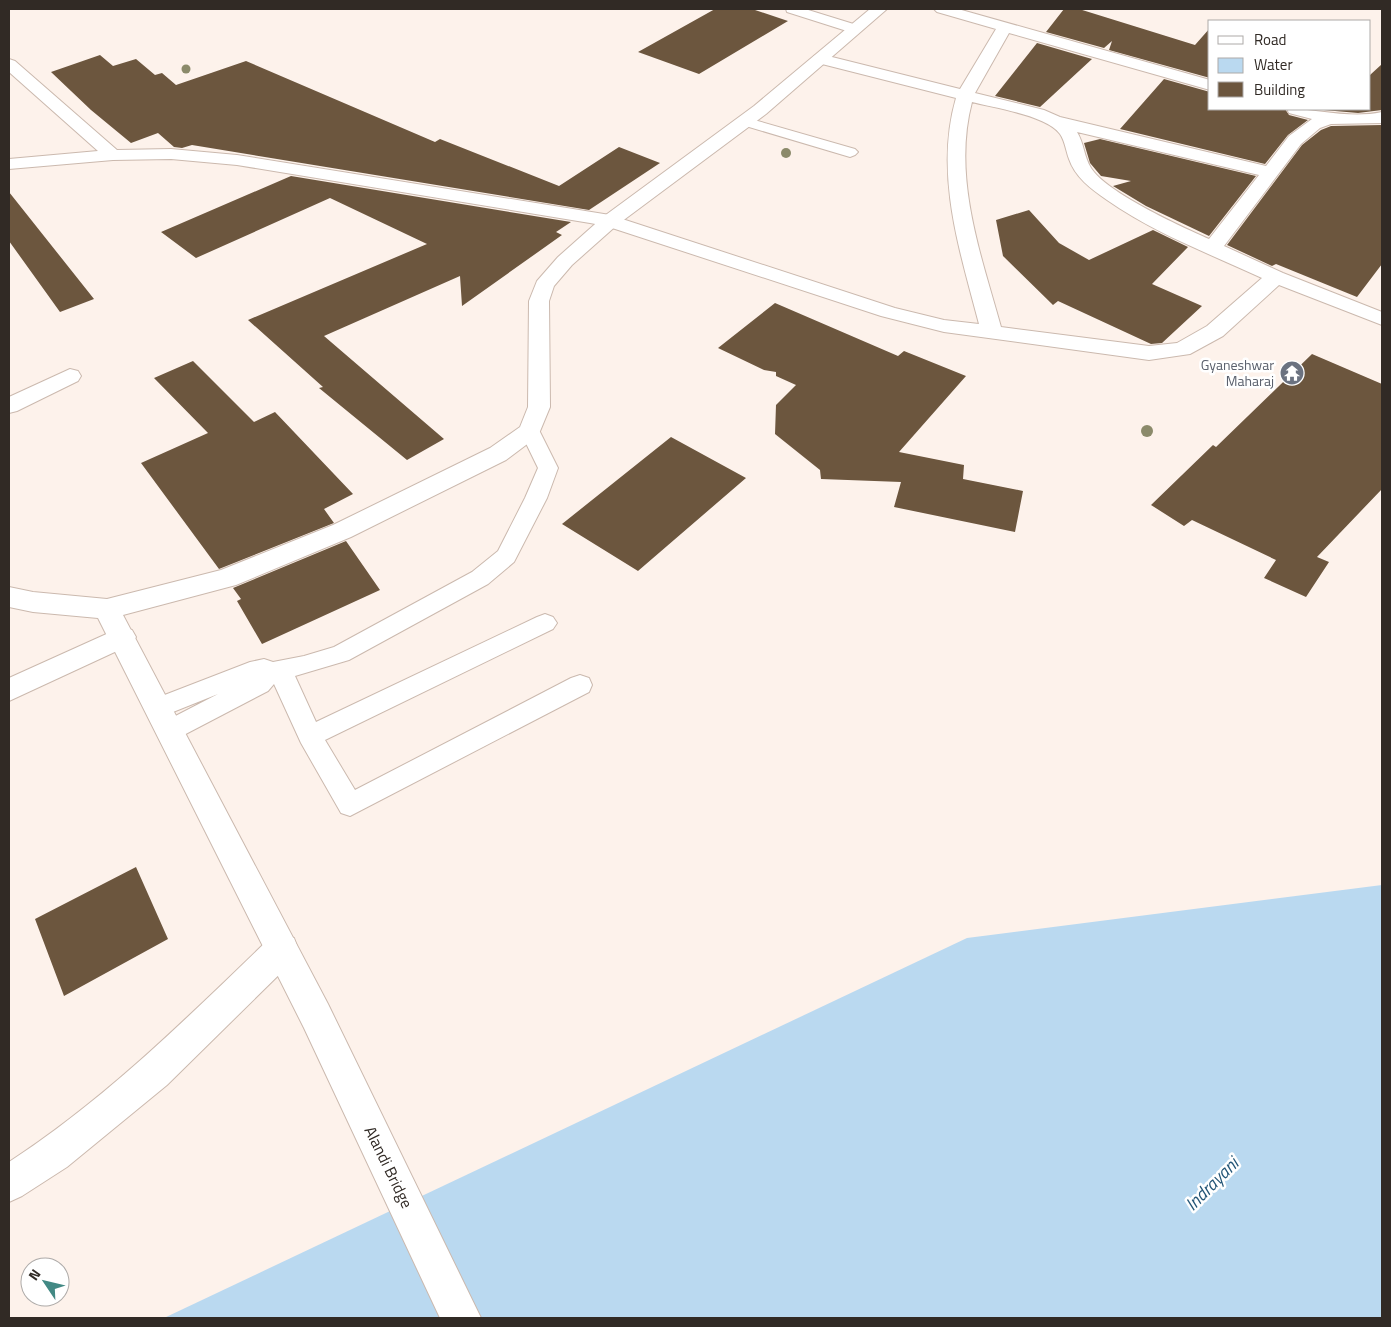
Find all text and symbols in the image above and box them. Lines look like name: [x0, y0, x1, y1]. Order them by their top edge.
legend: [1208, 20, 1371, 110]
text: Road: [1254, 28, 1286, 51]
text: Water: [1254, 53, 1293, 76]
text: Building: [1254, 78, 1305, 101]
place label: Gyaneshwar Maharaj: [1201, 354, 1274, 391]
temple icon: Gyaneshwar Maharaj: [1279, 360, 1305, 386]
street label: Alandi Bridge: [359, 1122, 419, 1212]
water label: Indrayani: [1179, 1149, 1246, 1217]
north arrow: [20, 1257, 70, 1307]
text: N: [23, 1264, 45, 1284]

